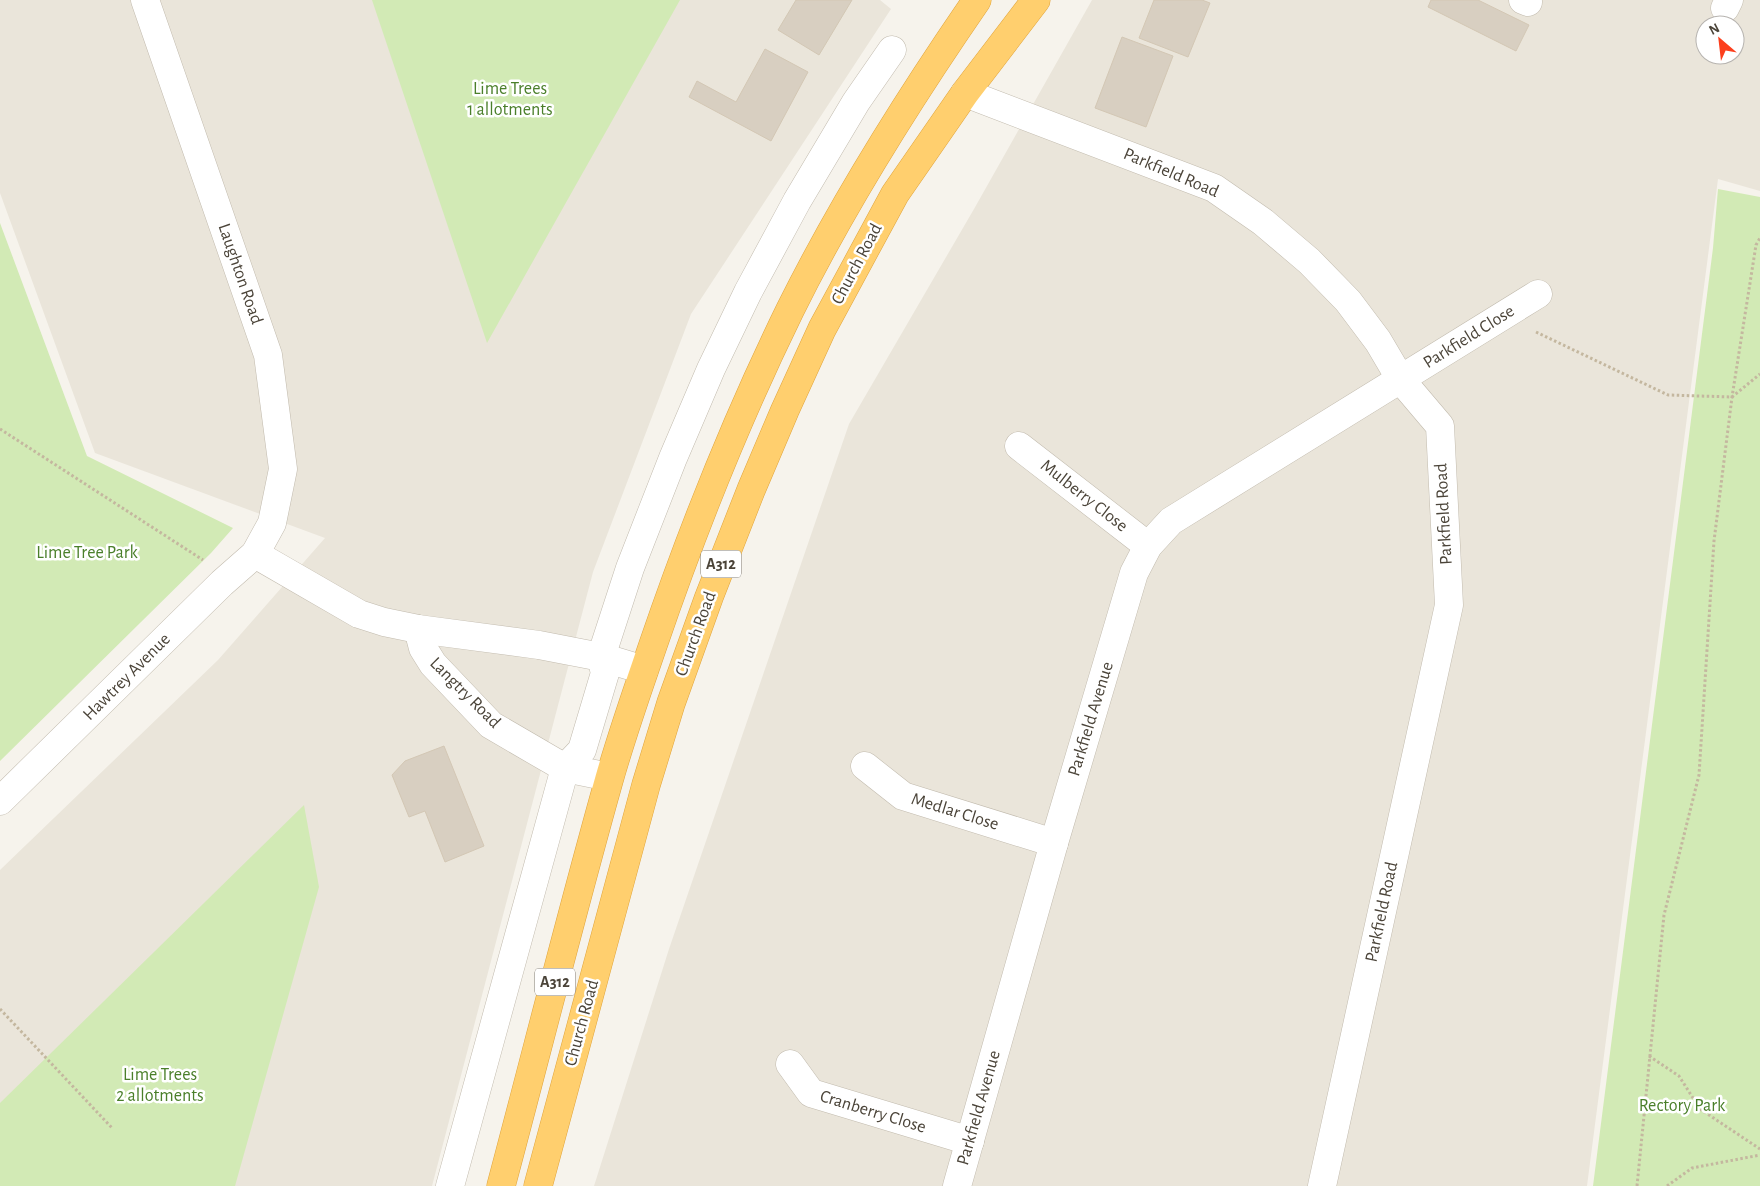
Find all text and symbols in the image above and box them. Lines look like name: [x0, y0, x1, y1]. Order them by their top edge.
north arrow: [1695, 15, 1745, 65]
text: N: [1707, 21, 1722, 38]
park label: Lime Trees 1 allotments: [467, 80, 553, 119]
street label: Parkfield Road: [1121, 145, 1221, 201]
street label: Laughton Road: [214, 221, 266, 327]
street label: Church Road: [828, 221, 886, 307]
street label: Parkfield Close: [1420, 302, 1518, 372]
street label: Mulberry Close: [1037, 457, 1131, 535]
street label: Parkfield Road: [1432, 463, 1456, 565]
park label: Lime Tree Park: [36, 544, 139, 562]
road number: A312: [701, 550, 741, 578]
street label: Church Road: [672, 589, 720, 679]
street label: Hawtrey Avenue: [80, 630, 174, 724]
street label: Langtry Road: [426, 654, 504, 732]
street label: Parkfield Avenue: [1065, 660, 1117, 778]
street label: Medlar Close: [909, 790, 1001, 834]
street label: Parkfield Road: [1363, 860, 1401, 964]
road number: A312: [535, 969, 575, 996]
street label: Church Road: [562, 978, 602, 1068]
street label: Parkfield Avenue: [954, 1049, 1004, 1167]
park label: Lime Trees 2 allotments: [116, 1066, 204, 1105]
street label: Cranberry Close: [818, 1087, 928, 1137]
park label: Rectory Park: [1639, 1097, 1726, 1115]

